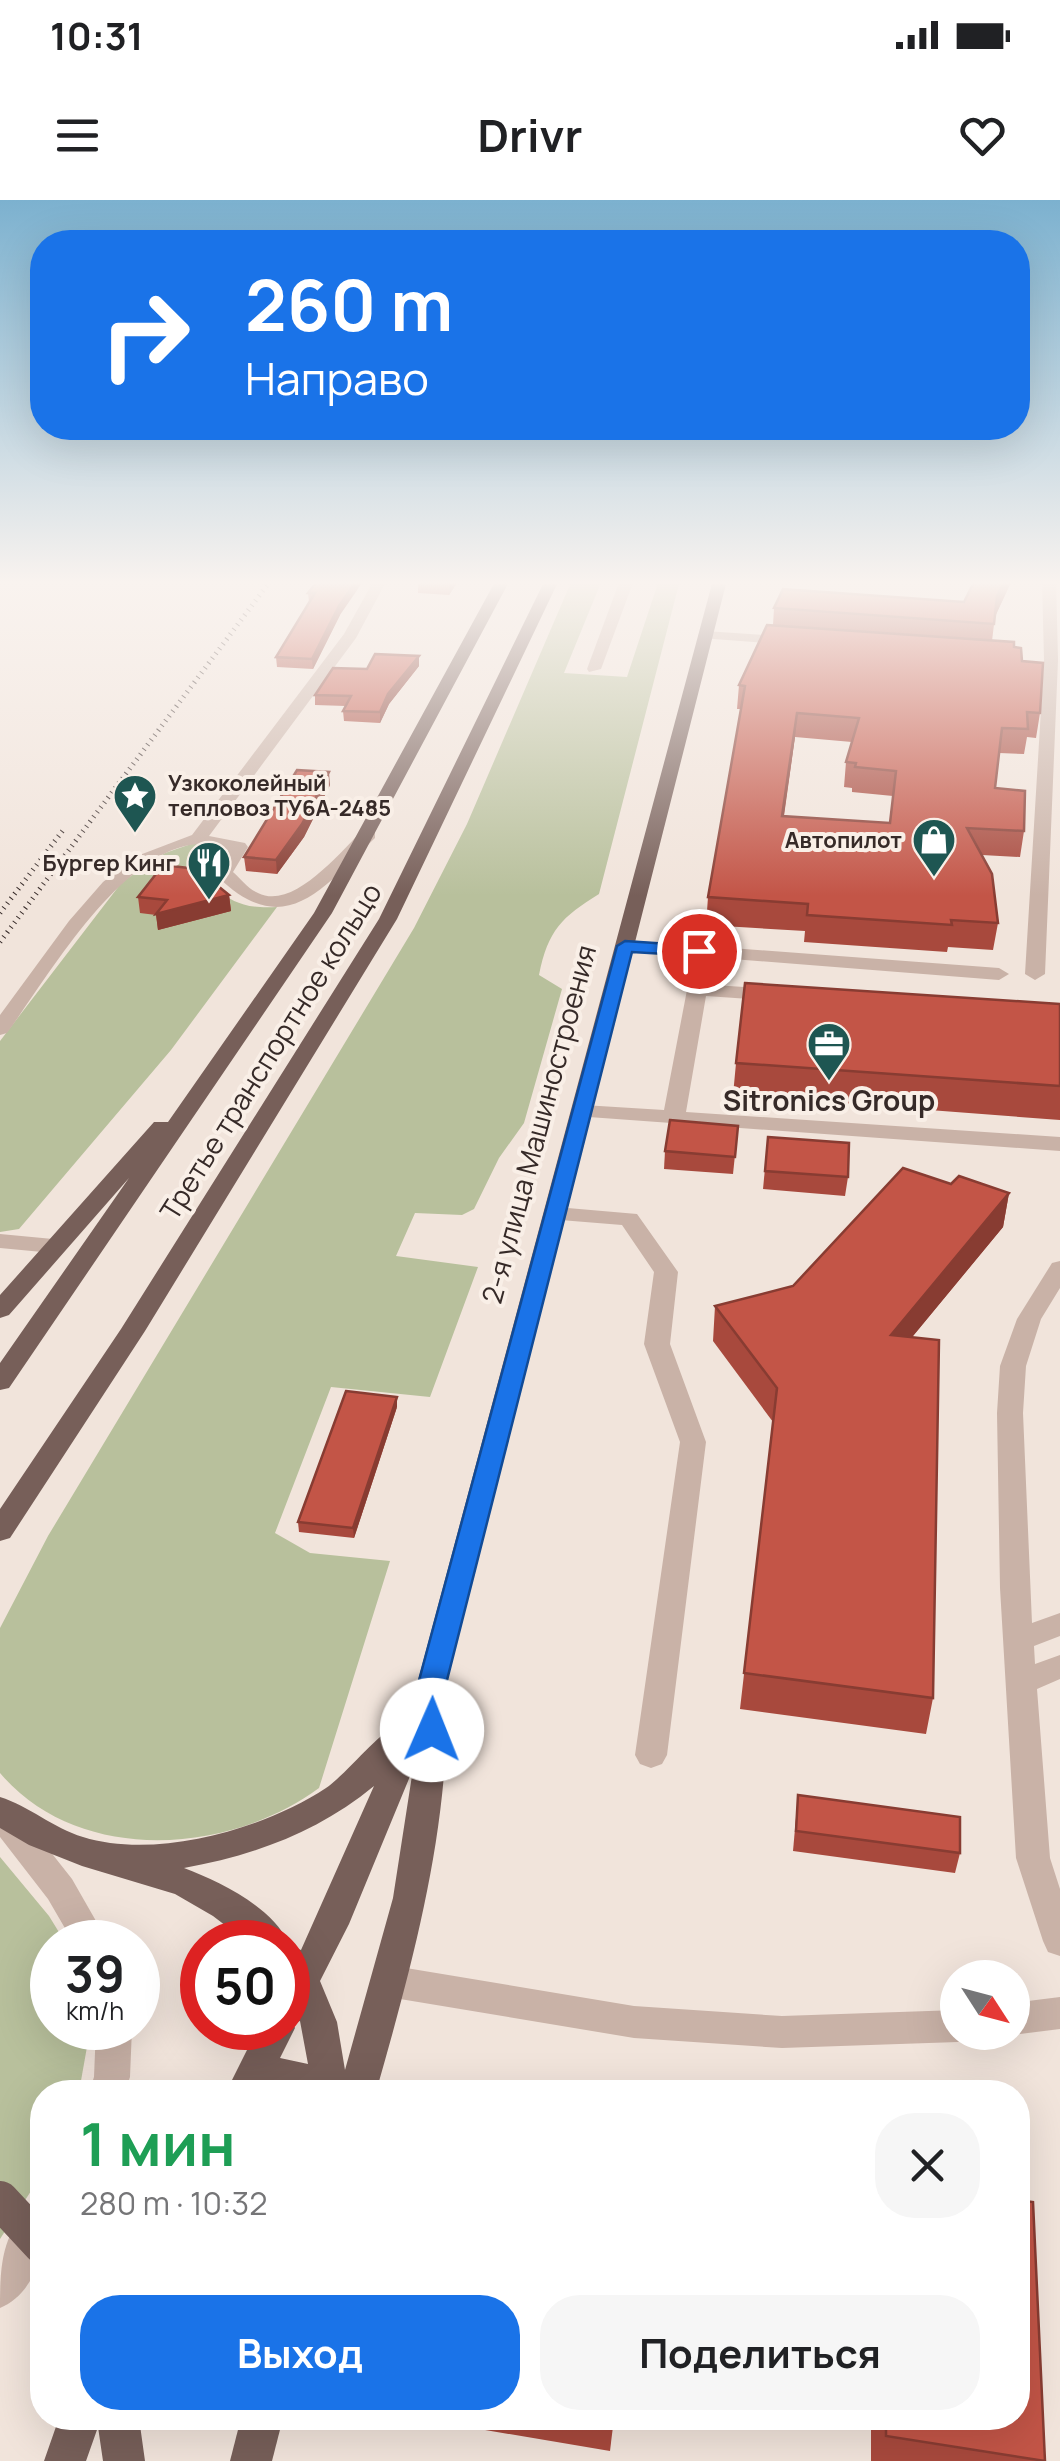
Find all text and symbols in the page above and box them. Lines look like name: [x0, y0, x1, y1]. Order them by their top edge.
text: 10:31: [50, 9, 143, 61]
text: Drivr: [478, 104, 582, 166]
icon: menu: [50, 108, 105, 163]
icon: heart: [955, 108, 1010, 163]
text: 260 m: [245, 256, 453, 352]
icon: right: [80, 270, 210, 400]
text: Направо: [245, 347, 429, 409]
place label: Узкоколейный тепловоз ТУ6А-2485: [168, 768, 391, 823]
place icon: Узкоколейный тепловоз ТУ6А-2485: [112, 773, 158, 834]
shop icon: Автопилот: [911, 817, 957, 878]
place label: Автопилот: [785, 825, 902, 855]
restaurant icon: Бургер Кинг: [186, 840, 232, 901]
place label: Бургер Кинг: [42, 848, 176, 878]
street label: Третье транспортное кольцо: [150, 875, 390, 1227]
pin: [657, 909, 742, 994]
icon: arrive: [672, 924, 727, 979]
street label: 2-я улица Машиностроения: [472, 941, 604, 1307]
office icon: Sitronics Group: [806, 1021, 852, 1082]
place label: Sitronics Group: [723, 1081, 935, 1119]
position arrow: [380, 1678, 484, 1782]
speed limit sign: 50: [180, 1920, 310, 2050]
text: 39: [65, 1939, 125, 2007]
north arrow: [940, 1960, 1030, 2050]
map controls: [940, 1960, 1030, 2050]
text: km/h: [66, 1993, 124, 2028]
text: 1 мин: [80, 2102, 236, 2184]
button: close: [875, 2113, 980, 2218]
text: 280 m · 10:32: [80, 2181, 267, 2225]
button: Выход: [80, 2295, 520, 2410]
button: Поделиться: [540, 2295, 980, 2410]

